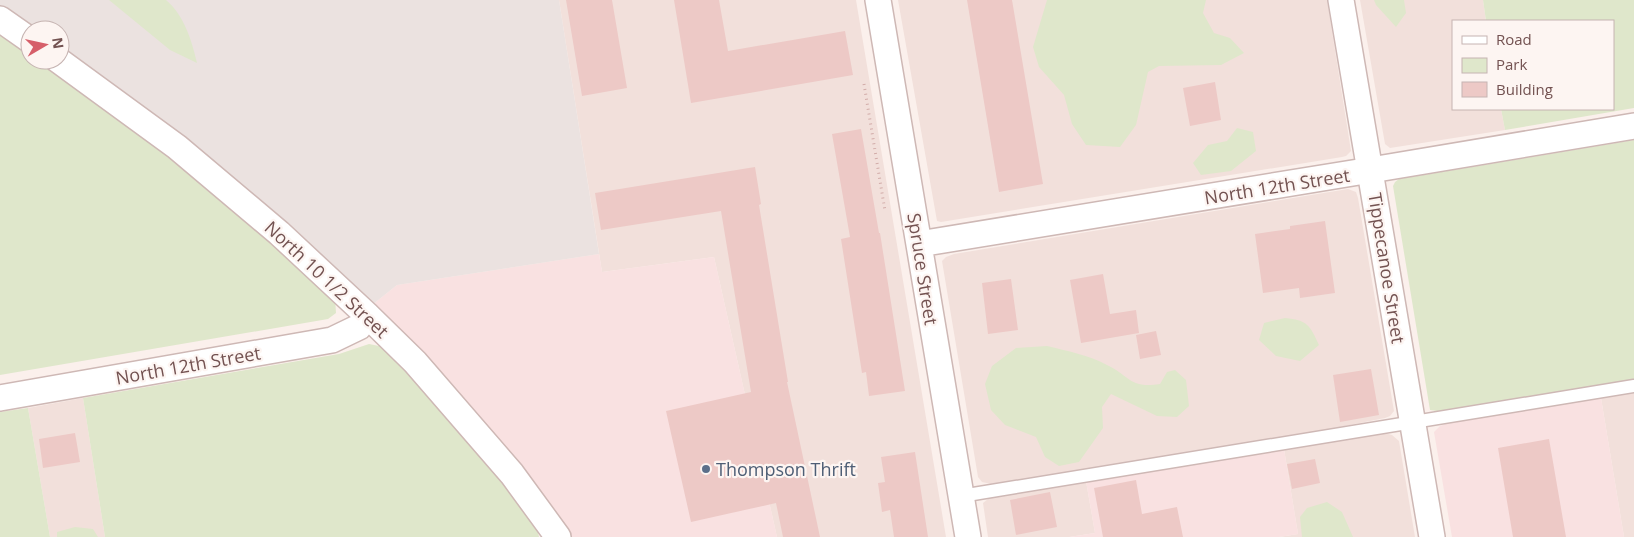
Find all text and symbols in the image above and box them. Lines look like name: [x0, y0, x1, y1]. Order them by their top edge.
north arrow: [20, 20, 70, 70]
legend: [1452, 20, 1614, 110]
text: Road: [1496, 29, 1532, 49]
text: N: [48, 36, 69, 50]
text: Park: [1496, 54, 1527, 74]
text: Building: [1496, 79, 1553, 99]
street label: North 12th Street: [1203, 163, 1351, 209]
street label: Tippecanoe Street: [1363, 191, 1411, 345]
street label: Spruce Street: [902, 211, 944, 327]
street label: North 10 1/2 Street: [260, 215, 394, 343]
street label: North 12th Street: [114, 340, 262, 390]
place label: Thompson Thrift: [716, 457, 856, 481]
marker: Thompson Thrift: [700, 463, 712, 475]

